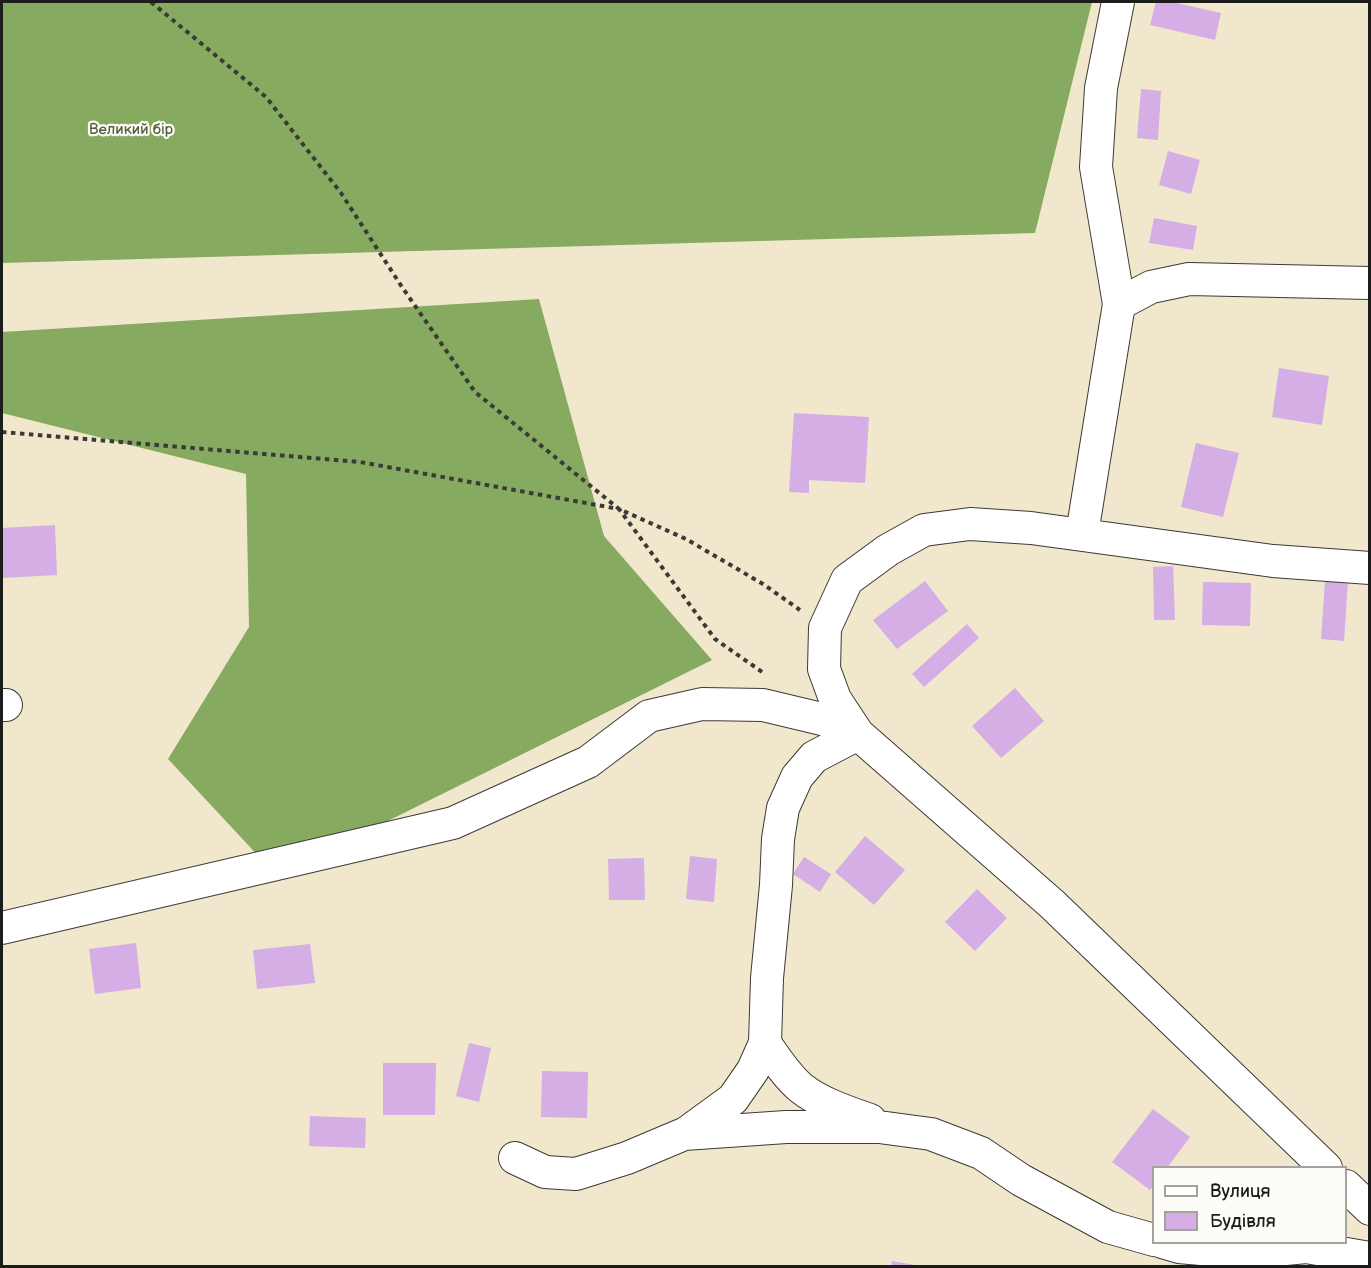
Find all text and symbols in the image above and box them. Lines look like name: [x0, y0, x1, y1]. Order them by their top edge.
park label: Великий бір: [89, 121, 173, 139]
legend: [1152, 1166, 1347, 1244]
text: Вулиця: [1210, 1181, 1271, 1202]
text: Будівля: [1210, 1211, 1276, 1232]

